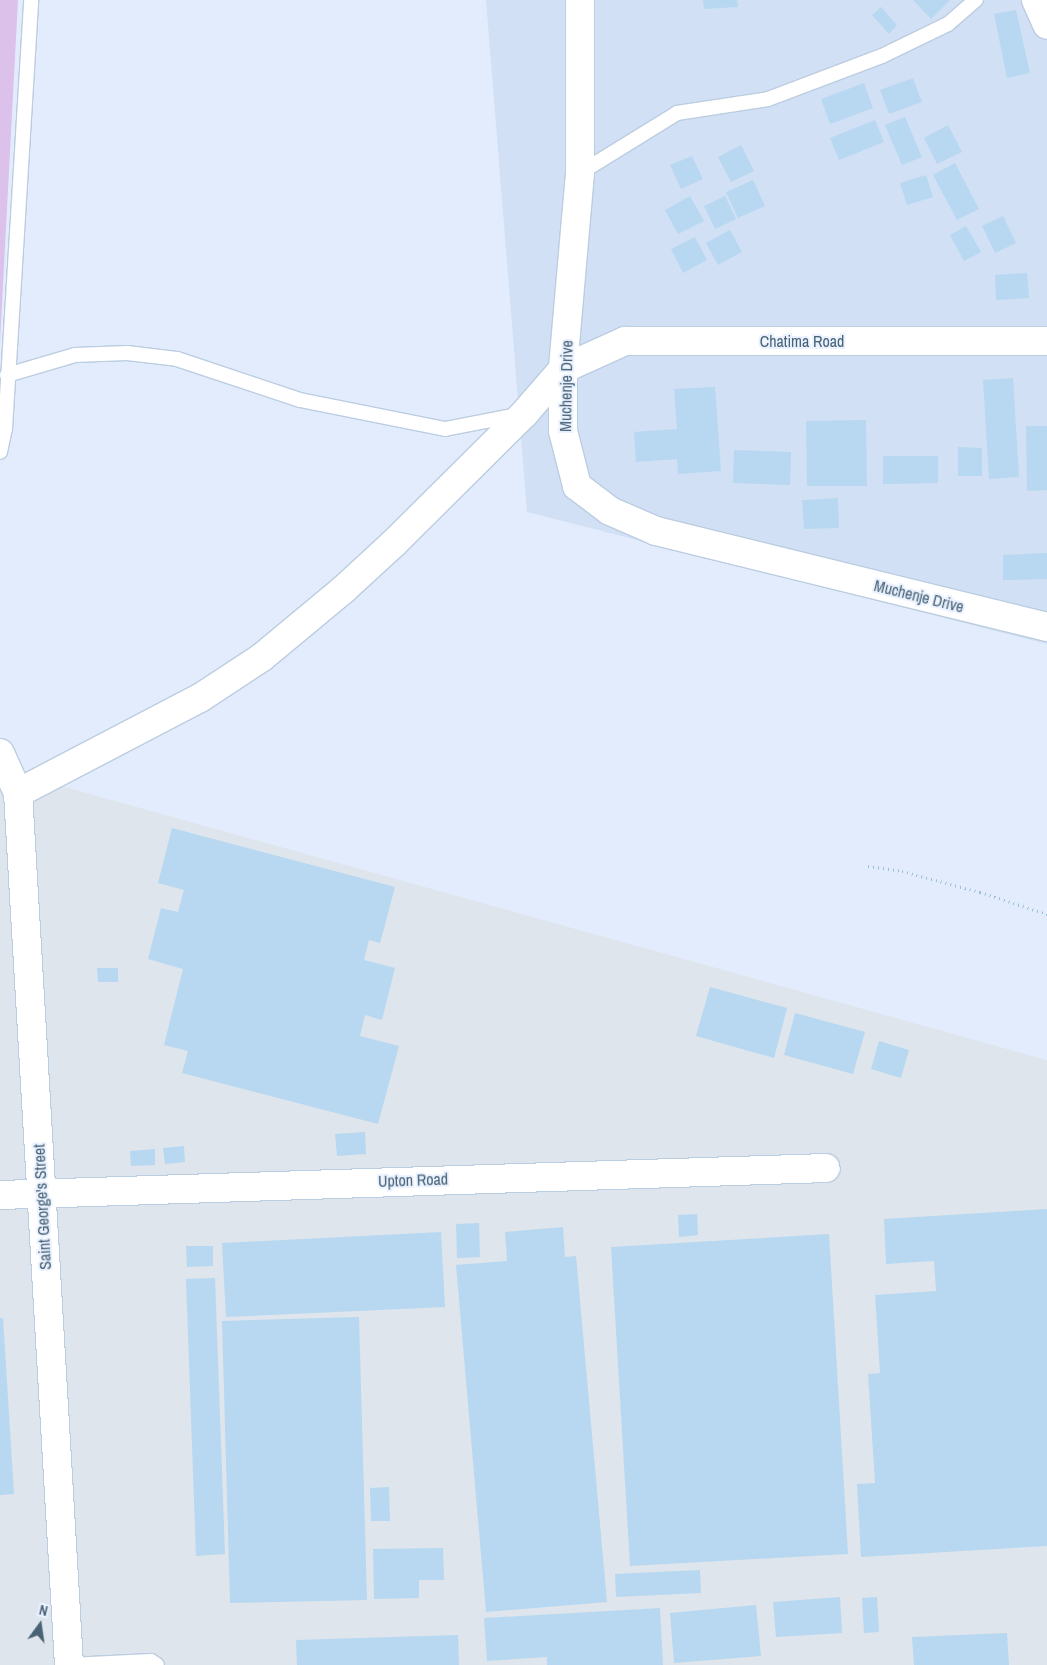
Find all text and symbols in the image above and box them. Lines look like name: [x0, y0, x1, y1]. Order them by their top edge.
street label: Chatima Road: [760, 331, 844, 351]
street label: Muchenje Drive: [556, 340, 576, 432]
street label: Muchenje Drive: [872, 576, 966, 616]
street label: Saint George's Street: [29, 1144, 55, 1270]
street label: Upton Road: [378, 1169, 448, 1191]
north arrow: [15, 1600, 65, 1650]
text: N: [37, 1601, 50, 1620]

